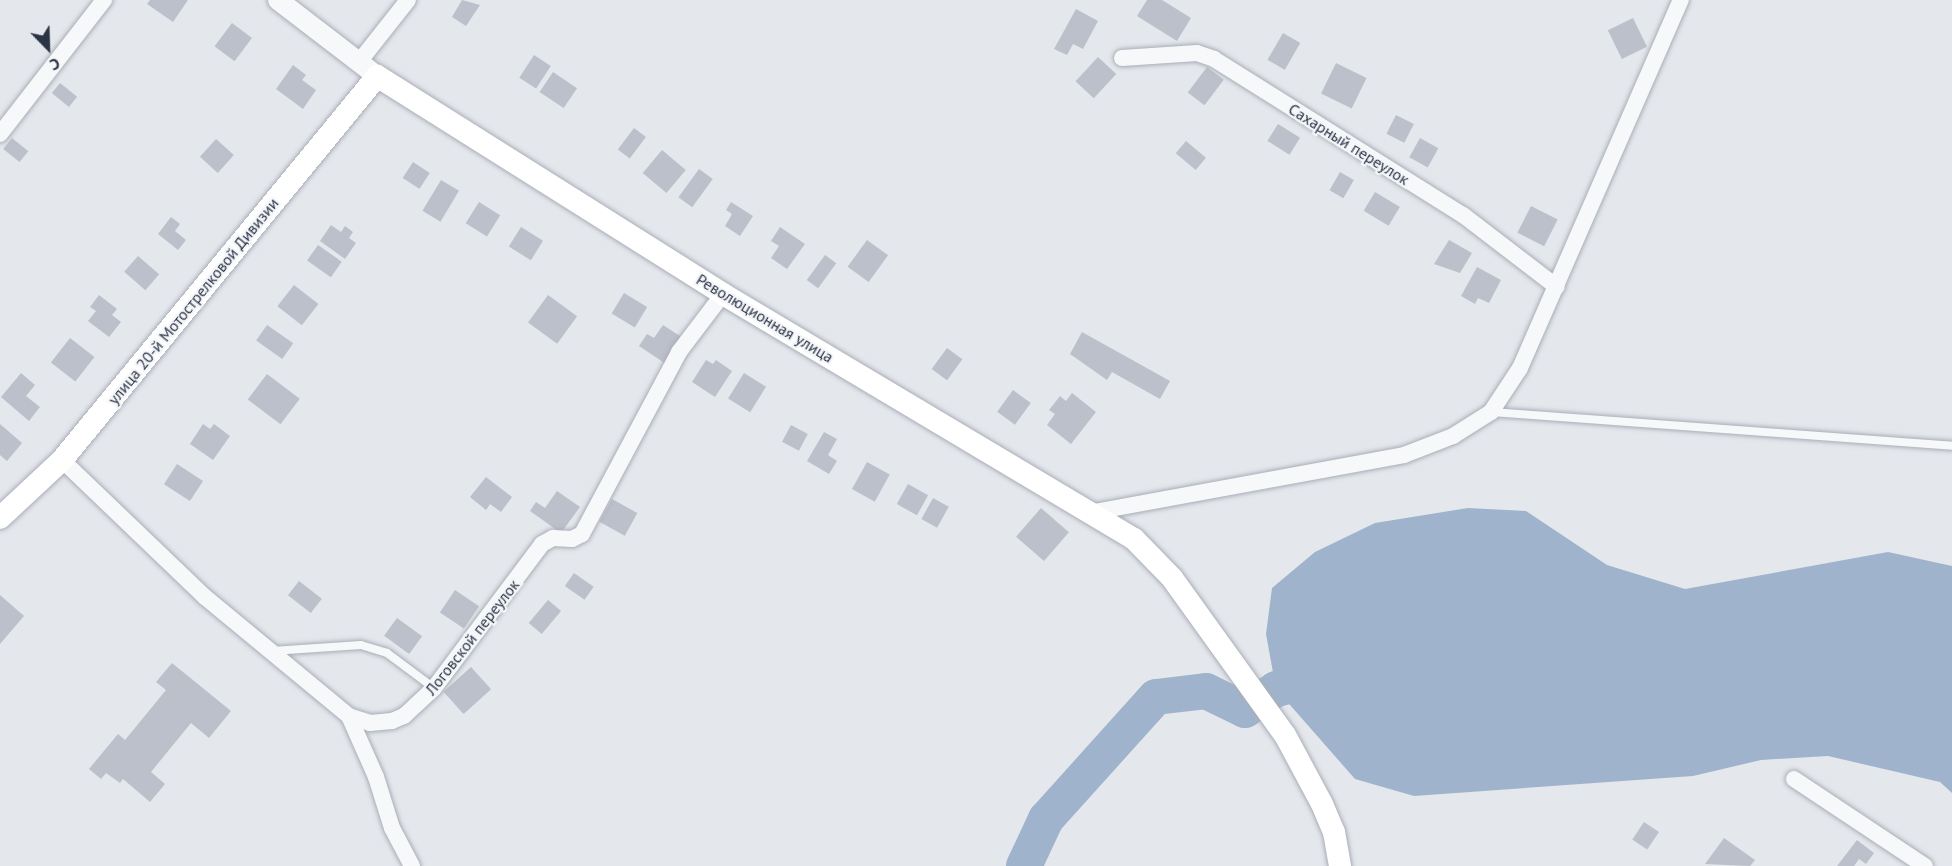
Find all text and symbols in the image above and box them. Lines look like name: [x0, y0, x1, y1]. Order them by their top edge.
north arrow: [18, 18, 78, 78]
text: С: [47, 54, 63, 76]
street label: Сахарный переулок: [1285, 99, 1413, 189]
street label: улица 20-й Мотострелковой Дивизии: [103, 194, 283, 408]
street label: Революционная улица: [693, 269, 837, 367]
street label: Логовской переулок: [421, 575, 523, 699]

